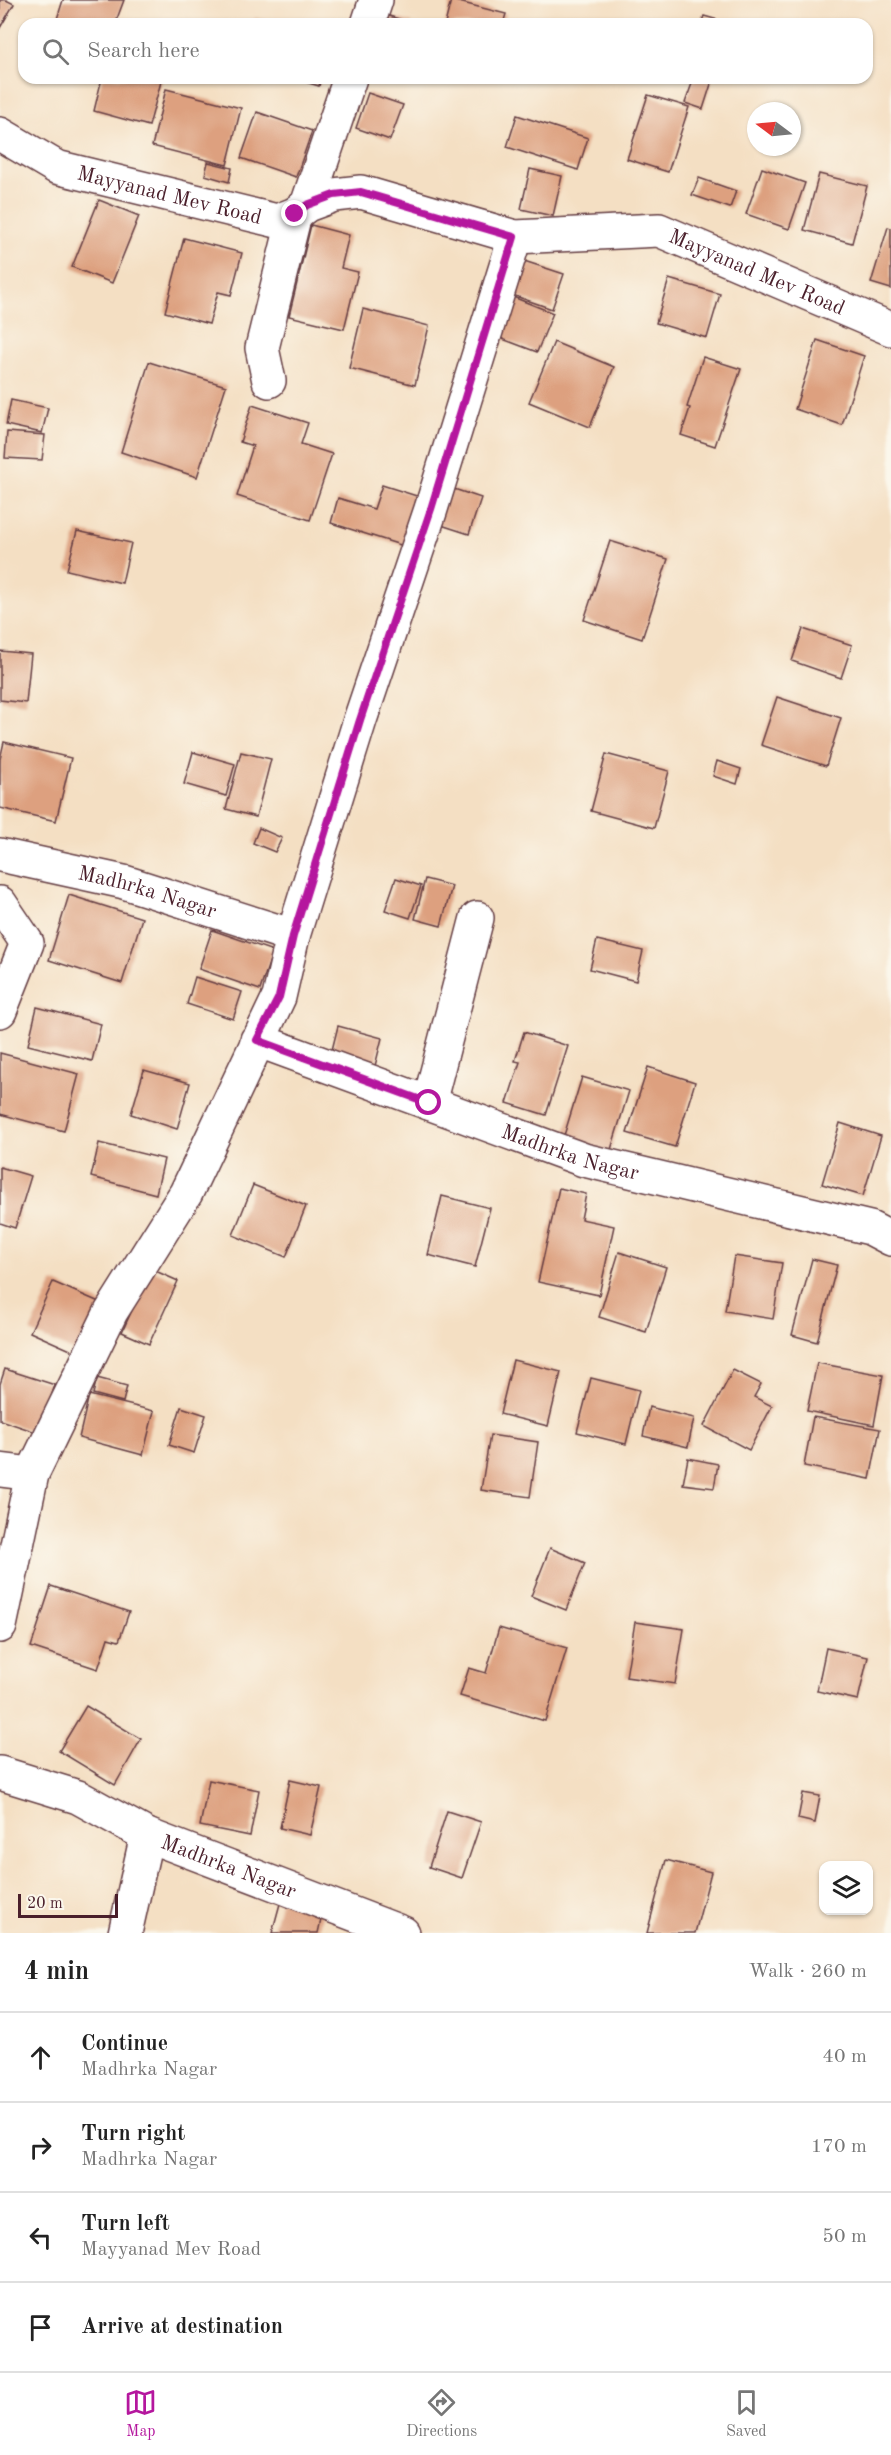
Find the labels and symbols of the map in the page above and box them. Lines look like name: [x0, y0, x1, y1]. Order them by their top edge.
north arrow: [747, 102, 801, 156]
street label: Mayyanad Mev Road: [75, 164, 264, 229]
route end: [281, 200, 307, 226]
street label: Mayyanad Mev Road: [665, 226, 848, 320]
street label: Madhrka Nagar: [76, 863, 219, 923]
route start: [415, 1089, 441, 1115]
street label: Madhrka Nagar: [498, 1122, 641, 1185]
street label: Madhrka Nagar: [158, 1832, 299, 1903]
scale bar: [18, 1891, 118, 1918]

